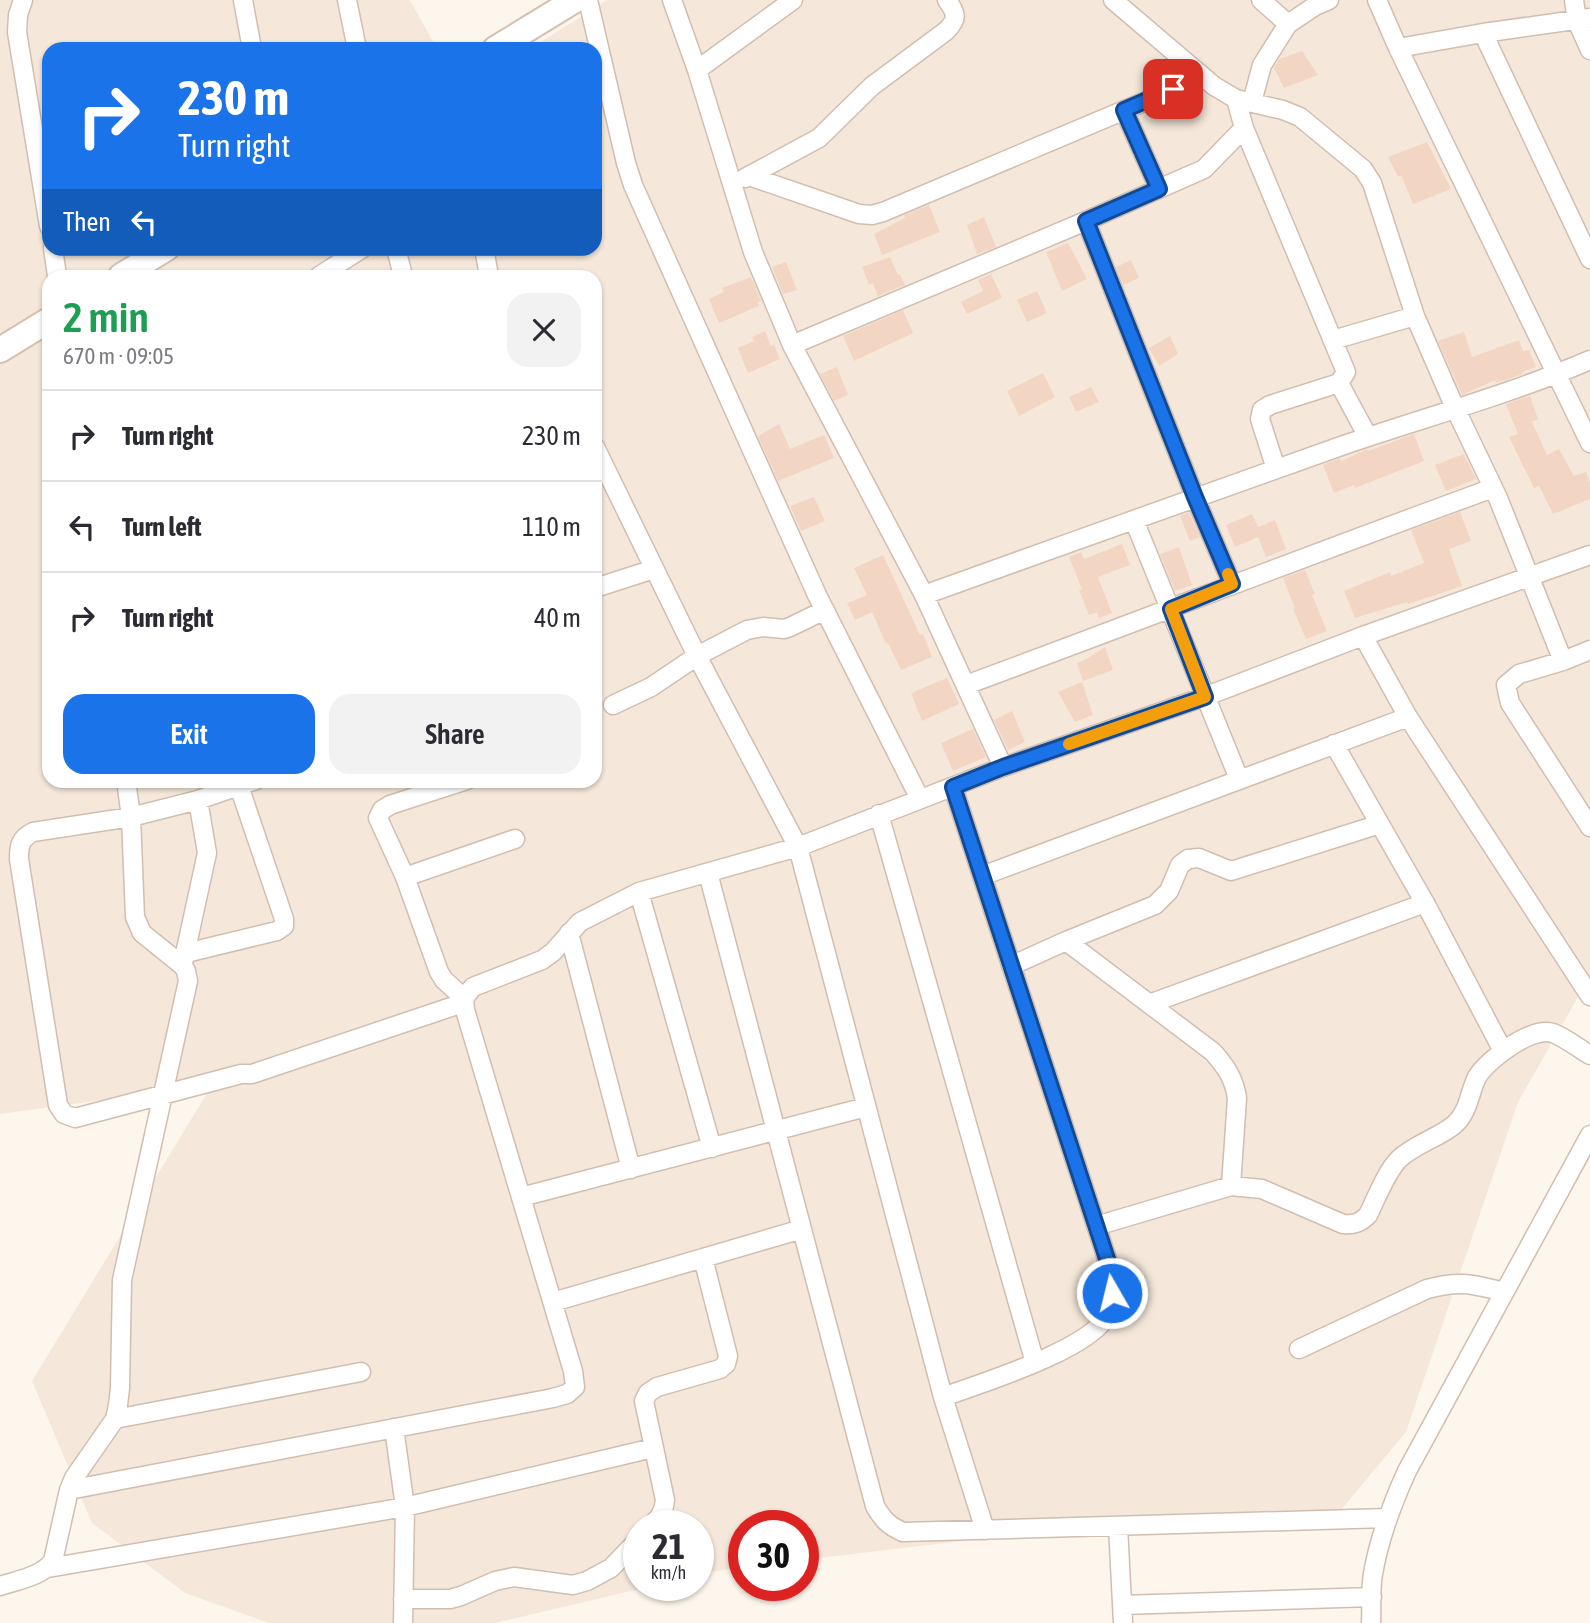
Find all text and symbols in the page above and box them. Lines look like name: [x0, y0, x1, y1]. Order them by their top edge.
pin: [1143, 59, 1203, 119]
text: 230 m: [178, 69, 289, 125]
icon: right: [63, 70, 154, 161]
icon: arrive: [1154, 70, 1192, 108]
text: Turn right: [178, 127, 291, 164]
icon: left: [125, 203, 163, 241]
text: Then: [63, 207, 111, 237]
text: 2 min: [63, 293, 149, 341]
button: close: [507, 293, 581, 367]
text: 670 m · 09:05: [63, 343, 174, 369]
icon: right: [63, 417, 101, 455]
text: Turn right: [122, 421, 213, 451]
text: 230 m: [522, 421, 581, 451]
icon: left: [63, 508, 101, 546]
text: Turn left: [122, 512, 202, 542]
text: 110 m: [522, 512, 581, 542]
icon: right: [63, 599, 101, 637]
text: Turn right: [122, 603, 213, 633]
text: 40 m: [534, 603, 581, 633]
button: Exit: [63, 694, 315, 774]
button: Share: [329, 694, 581, 774]
position arrow: [1075, 1256, 1149, 1330]
speed limit sign: 30: [728, 1510, 819, 1601]
text: 21: [652, 1526, 685, 1566]
text: km/h: [651, 1562, 686, 1583]

